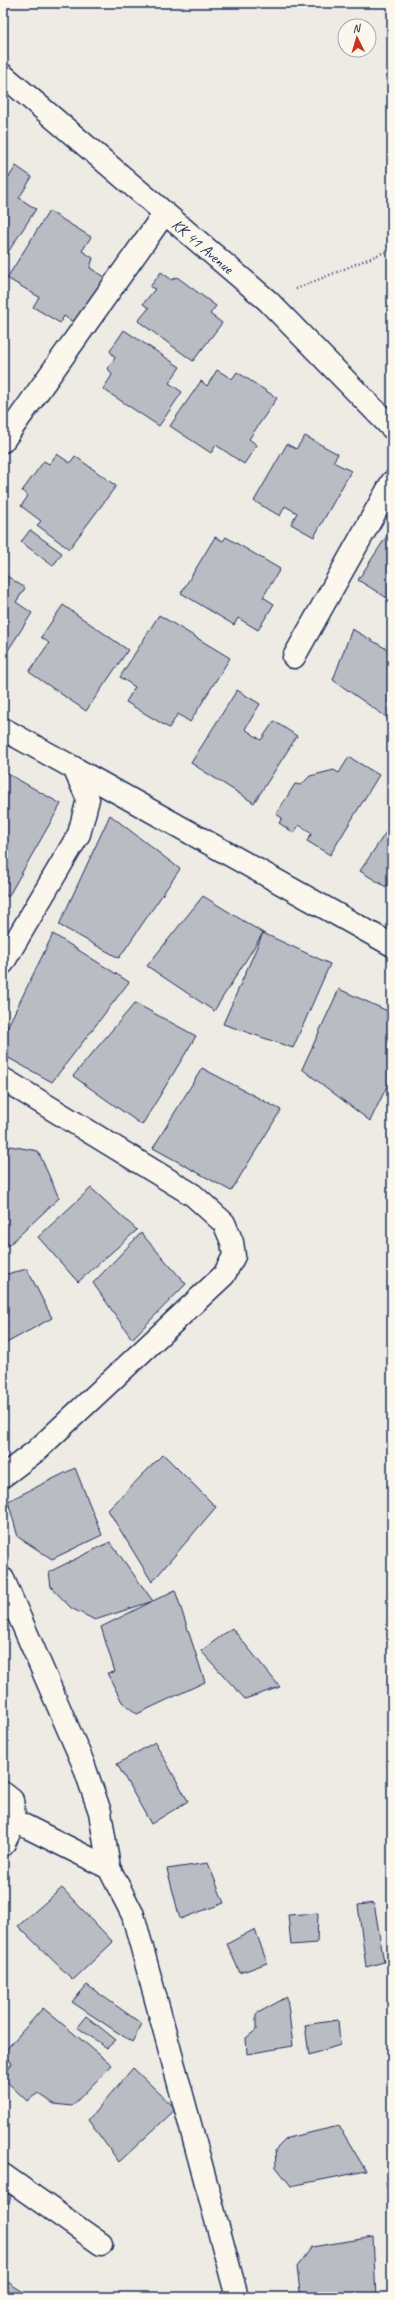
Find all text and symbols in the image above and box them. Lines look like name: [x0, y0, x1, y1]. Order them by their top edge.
north arrow: [337, 18, 377, 58]
text: N: [352, 21, 362, 35]
street label: KK 41 Avenue: [168, 215, 239, 279]

